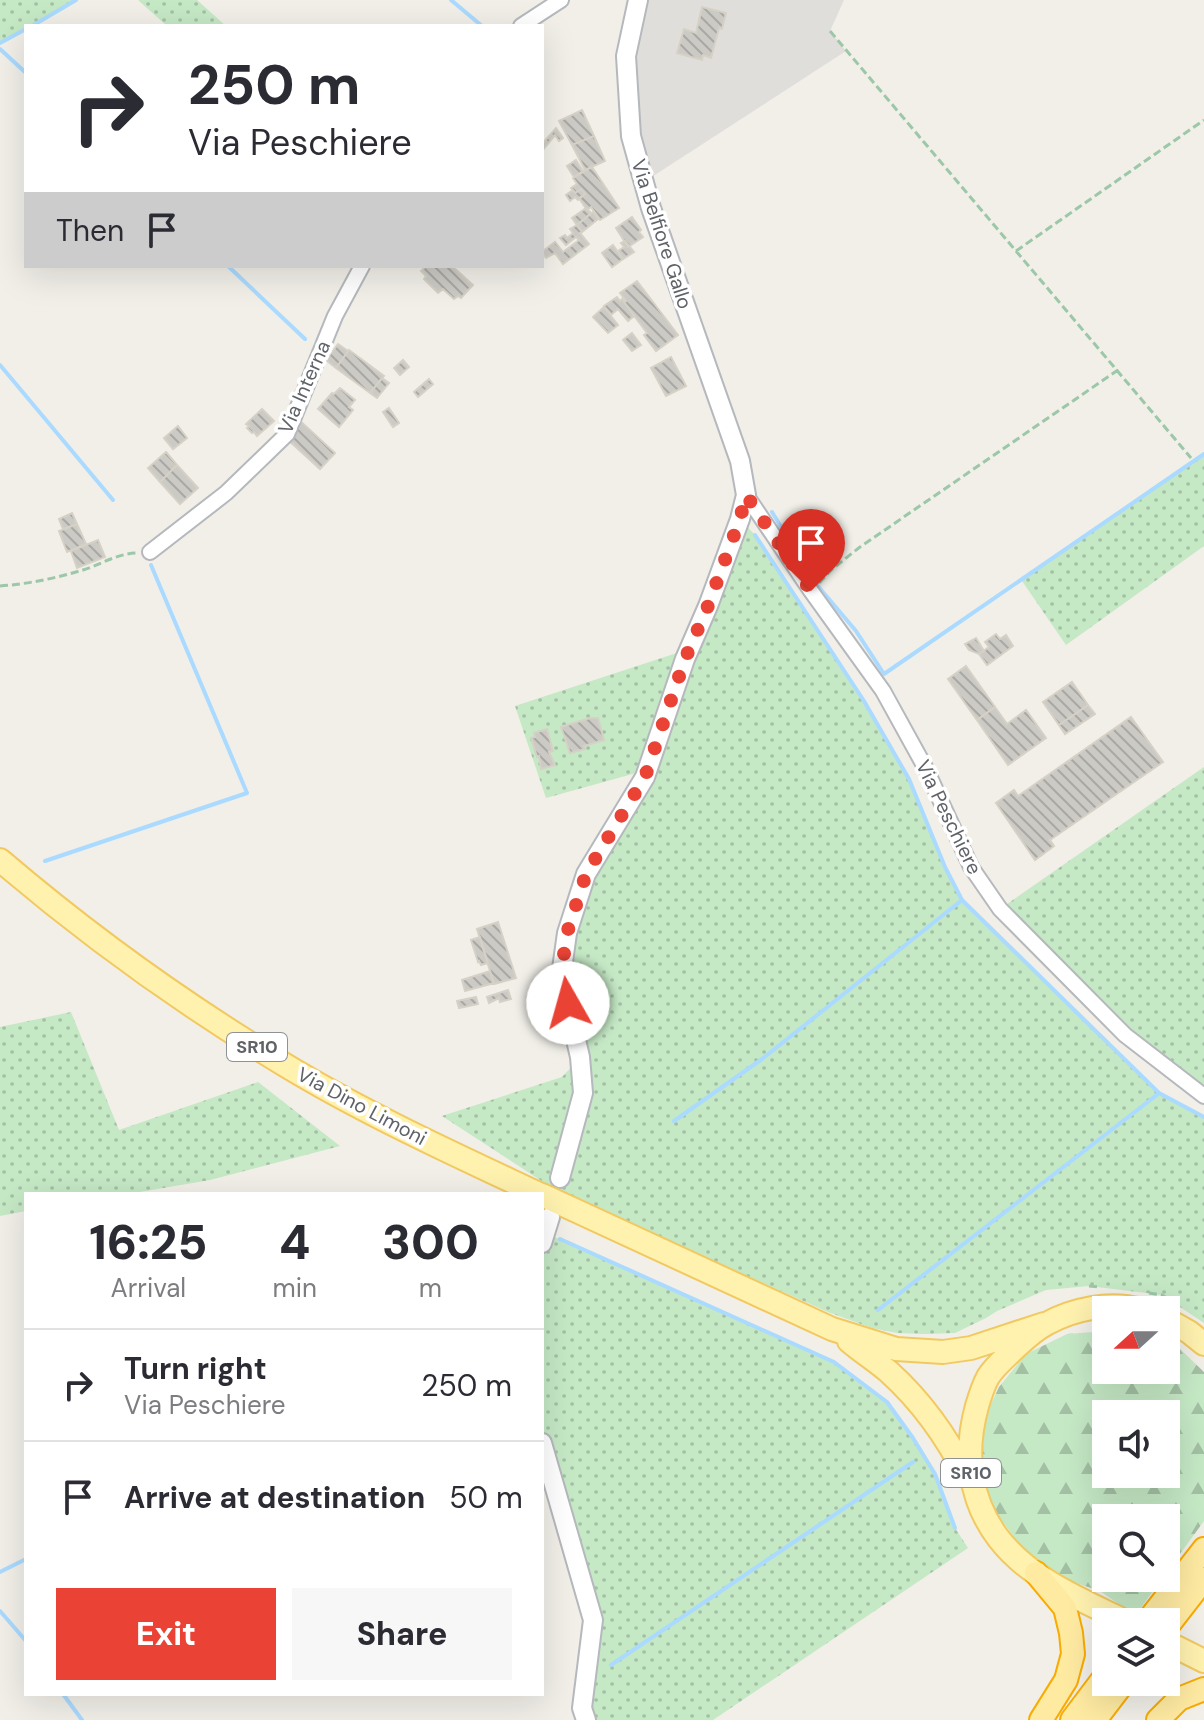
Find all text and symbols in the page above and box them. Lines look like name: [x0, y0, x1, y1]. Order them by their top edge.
text: 250 m: [188, 48, 360, 121]
icon: right: [56, 56, 160, 160]
text: Via Peschiere: [188, 119, 412, 166]
street label: Via Belfiore Gallo: [626, 156, 698, 312]
icon: arrive: [140, 208, 184, 252]
text: Then: [56, 211, 124, 250]
street label: Via Interna: [272, 336, 336, 438]
pin: [777, 509, 845, 591]
icon: arrive: [789, 521, 833, 565]
street label: Via Peschiere: [910, 755, 988, 879]
position arrow: [526, 961, 610, 1045]
road number: SR10: [227, 1033, 287, 1061]
street label: Via Dino Limoni: [293, 1061, 431, 1151]
text: 16:25: [89, 1211, 207, 1274]
text: 4: [279, 1211, 310, 1274]
text: 300: [382, 1211, 479, 1274]
text: Arrival: [110, 1271, 186, 1305]
text: min: [273, 1271, 317, 1305]
text: m: [419, 1271, 442, 1305]
north arrow: [1092, 1296, 1180, 1384]
map controls: [1092, 1296, 1180, 1696]
text: Turn right: [124, 1349, 267, 1388]
icon: right: [56, 1363, 100, 1407]
text: 250 m: [421, 1366, 512, 1405]
text: Via Peschiere: [124, 1388, 286, 1422]
button: sound: [1092, 1400, 1180, 1488]
road number: SR10: [941, 1459, 1001, 1487]
icon: arrive: [56, 1475, 100, 1519]
text: Arrive at destination: [124, 1478, 425, 1517]
text: 50 m: [449, 1478, 523, 1517]
button: search: [1092, 1504, 1180, 1592]
button: Exit: [56, 1588, 276, 1680]
button: Share: [292, 1588, 512, 1680]
button: layers: [1092, 1608, 1180, 1696]

